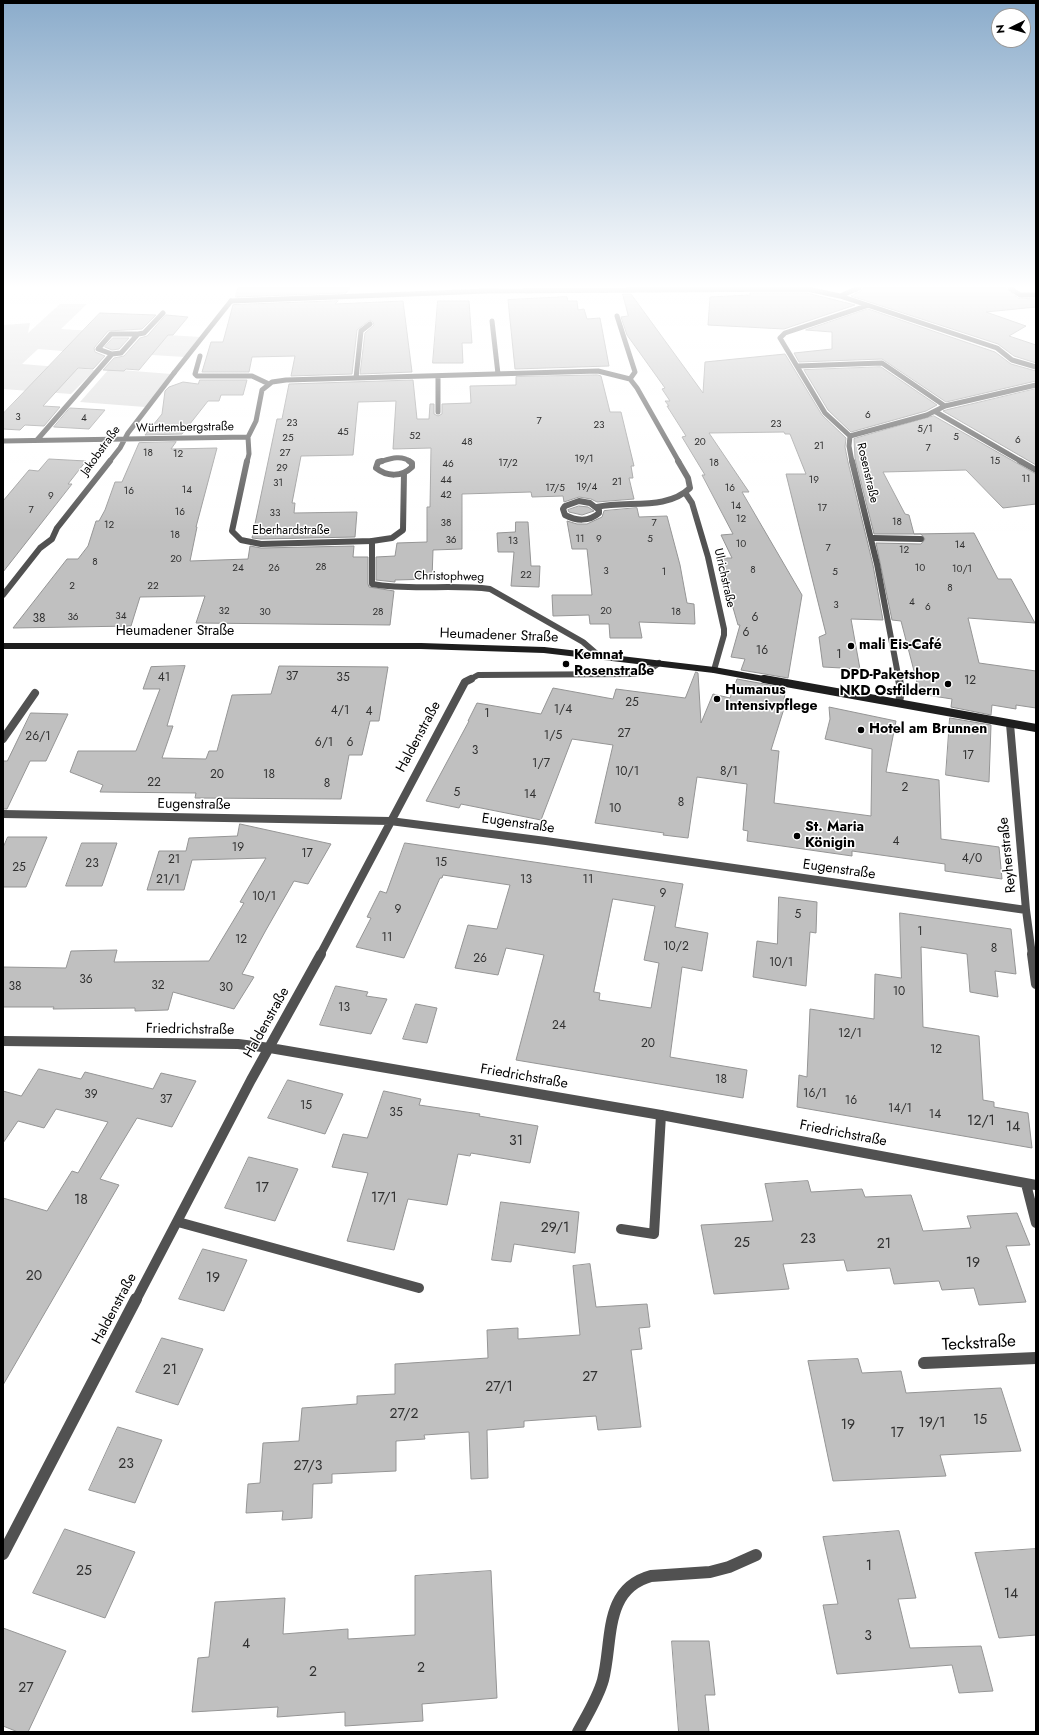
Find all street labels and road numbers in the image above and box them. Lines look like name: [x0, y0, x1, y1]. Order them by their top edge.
street label: Württembergstraße: [136, 420, 234, 436]
street label: Jakobstraße: [78, 423, 124, 479]
street label: Rosenstraße: [853, 442, 881, 504]
street label: Eberhardstraße: [252, 524, 330, 538]
street label: Ulrichstraße: [710, 547, 738, 609]
street label: Christophweg: [414, 569, 484, 585]
street label: Heumadener Straße: [116, 624, 234, 640]
street label: Heumadener Straße: [439, 626, 559, 646]
street label: Haldenstraße: [393, 699, 445, 775]
street label: Eugenstraße: [157, 796, 231, 814]
street label: Eugenstraße: [481, 811, 555, 837]
street label: Reyherstraße: [996, 816, 1020, 894]
street label: Eugenstraße: [802, 857, 876, 883]
street label: Haldenstraße: [241, 985, 293, 1061]
street label: Friedrichstraße: [146, 1021, 234, 1039]
street label: Friedrichstraße: [479, 1061, 569, 1093]
street label: Friedrichstraße: [798, 1117, 888, 1151]
street label: Haldenstraße: [89, 1271, 141, 1347]
street label: Teckstraße: [942, 1332, 1016, 1356]

